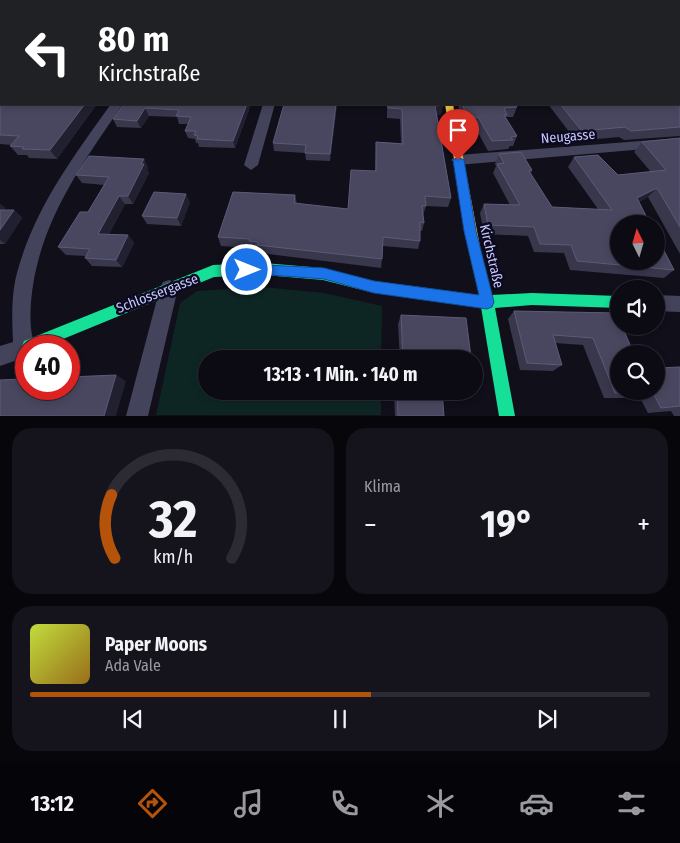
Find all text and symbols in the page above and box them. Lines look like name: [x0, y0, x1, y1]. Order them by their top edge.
text: 80 m: [98, 18, 170, 60]
icon: left: [15, 20, 80, 85]
text: Kirchstraße: [98, 60, 200, 87]
pin: [437, 109, 479, 160]
icon: arrive: [444, 116, 472, 144]
street label: Neugasse: [540, 126, 596, 147]
north arrow: [610, 215, 665, 270]
map controls: [610, 215, 665, 400]
street label: Kirchstraße: [476, 222, 507, 290]
position arrow: [220, 243, 272, 295]
street label: Schlossergasse: [114, 270, 201, 317]
button: sound: [610, 280, 665, 335]
speed limit sign: 40: [15, 335, 80, 400]
button: search: [610, 345, 665, 400]
text: 13:13 · 1 Min. · 140 m: [264, 363, 417, 386]
text: Klima: [364, 477, 401, 496]
text: 32: [148, 488, 197, 551]
text: 19°: [480, 501, 534, 547]
text: −: [364, 508, 377, 541]
text: +: [637, 508, 650, 541]
text: km/h: [153, 546, 193, 568]
text: Paper Moons: [105, 633, 207, 656]
text: Ada Vale: [105, 656, 161, 675]
icon: previous: [119, 705, 147, 733]
icon: pause: [326, 705, 354, 733]
icon: next: [533, 705, 561, 733]
icon: directions: [135, 786, 170, 821]
icon: music: [231, 786, 266, 821]
icon: phone: [327, 786, 362, 821]
icon: climate: [423, 786, 458, 821]
icon: car: [519, 786, 554, 821]
icon: filters: [614, 786, 649, 821]
text: 13:12: [30, 790, 74, 817]

